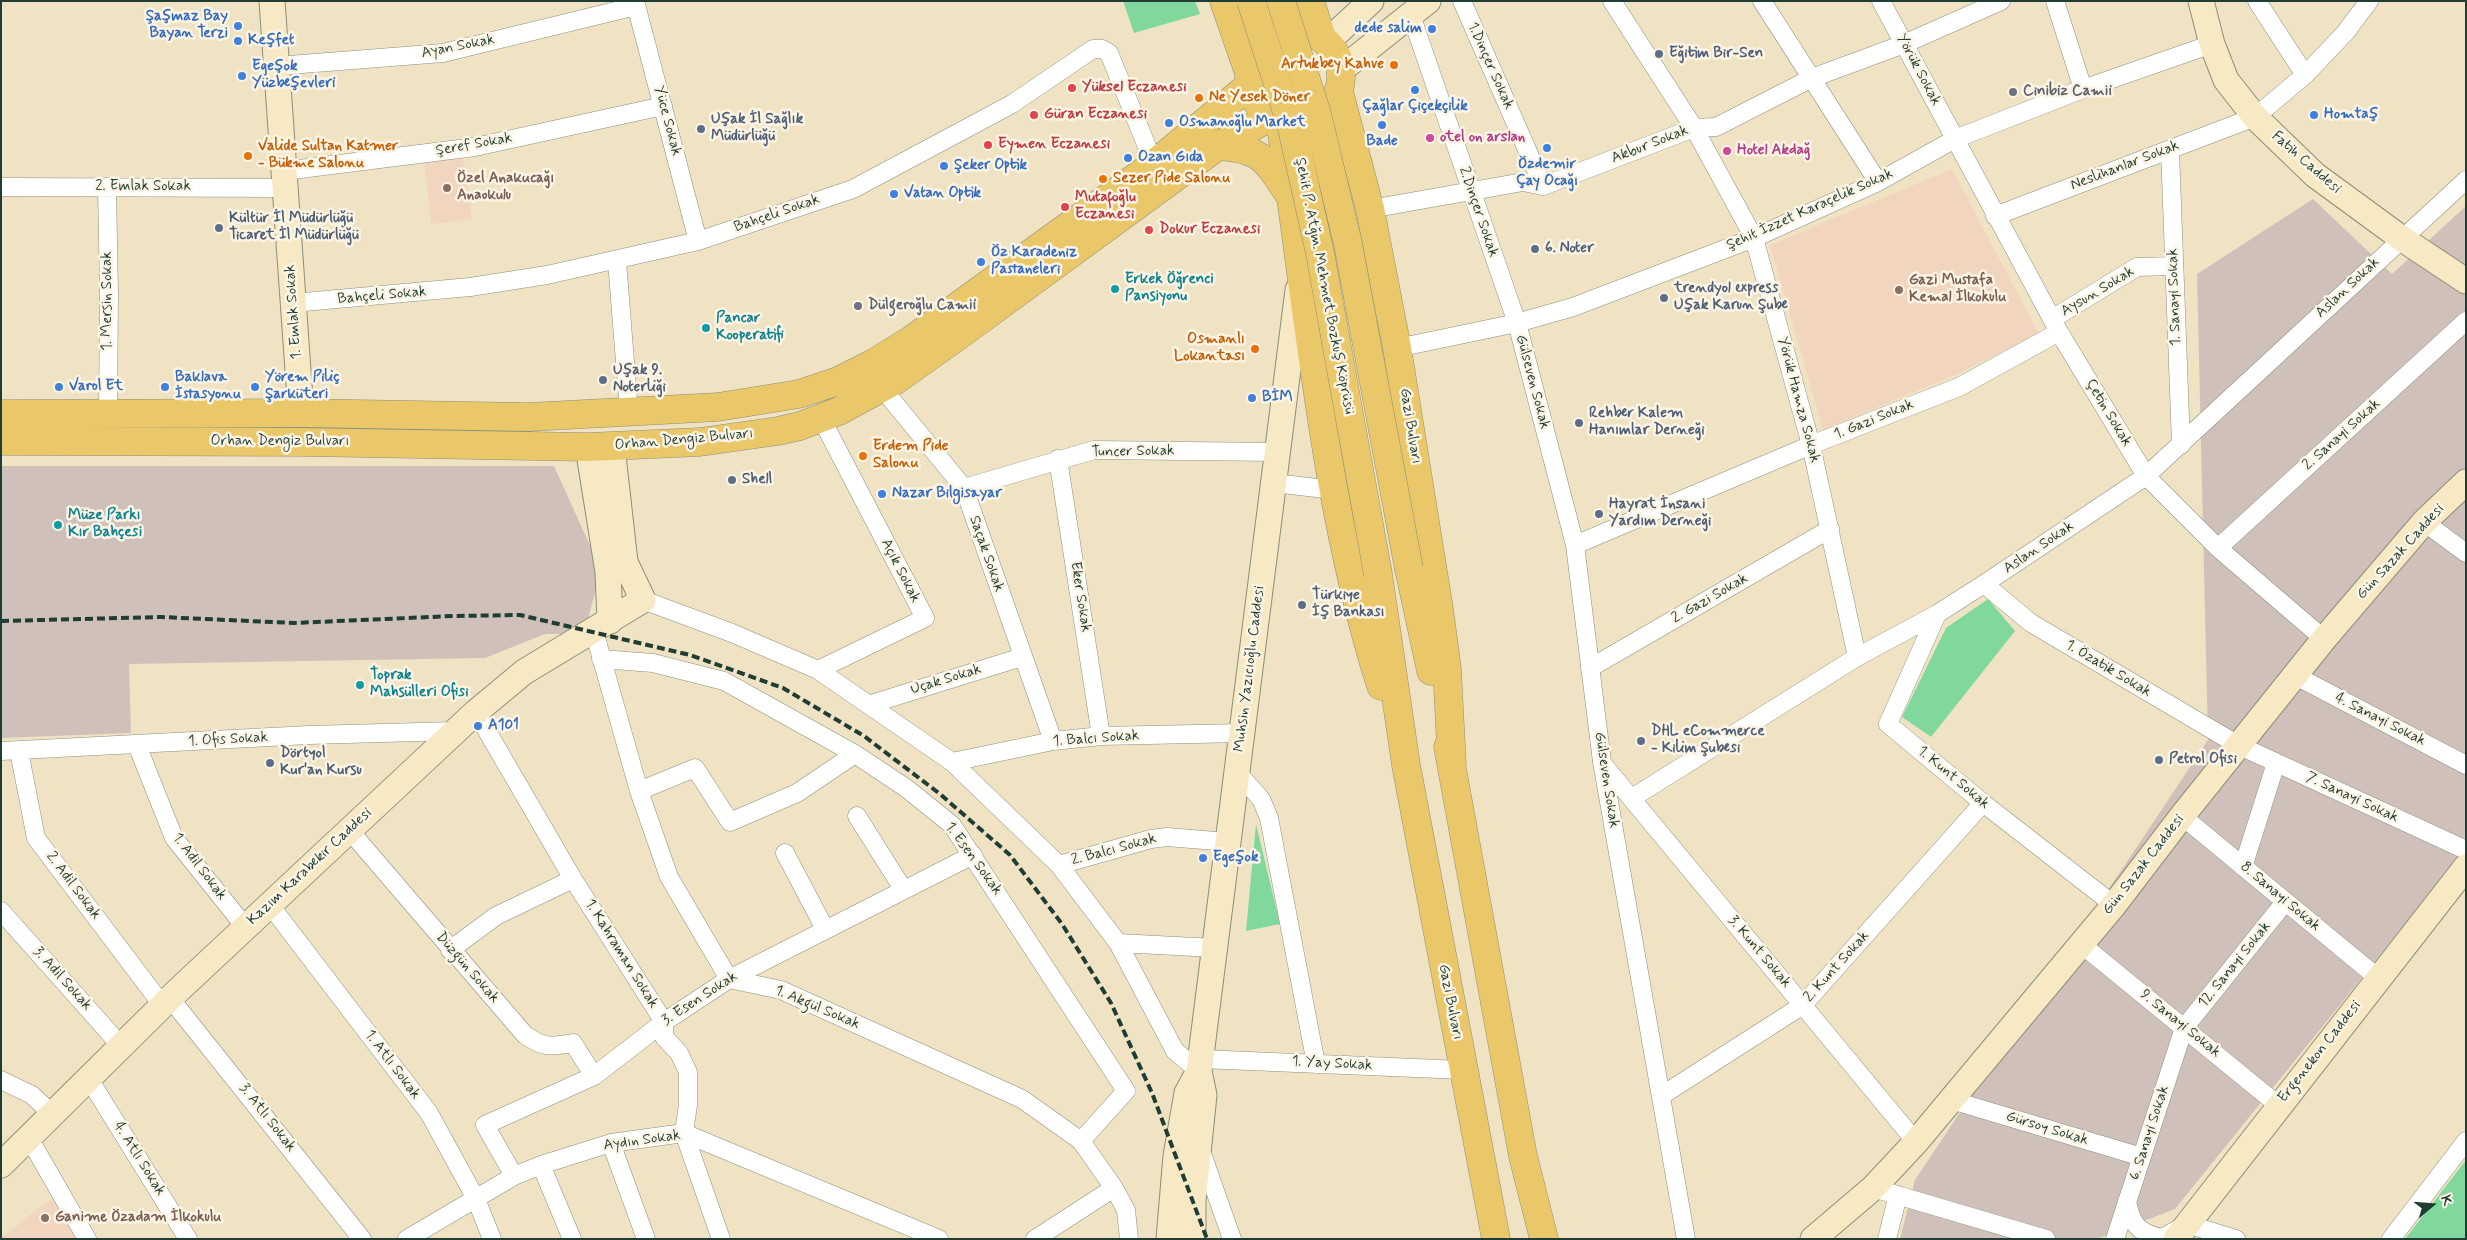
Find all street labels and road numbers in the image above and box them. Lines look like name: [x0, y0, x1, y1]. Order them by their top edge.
street label: 1.Dinçer Sokak: [1463, 20, 1517, 112]
street label: Ayan Sokak: [420, 31, 496, 63]
street label: Yörük Sokak: [1892, 31, 1944, 109]
street label: Yüce Sokak: [649, 84, 685, 158]
street label: Akbur Sokak: [1609, 122, 1691, 168]
street label: Fatih Caddesi: [2267, 128, 2345, 198]
street label: Şeref Sokak: [434, 129, 514, 161]
street label: Neslihanlar Sokak: [2068, 137, 2182, 195]
street label: Şehit P. Atğm. Mehmet Bozkuş Köprüsü: [1290, 156, 1358, 416]
street label: 2.Dinçer Sokak: [1454, 164, 1502, 260]
street label: Şehit İzzet Karaçelik Sokak: [1724, 165, 1896, 255]
street label: 2. Emlak Sokak: [95, 178, 191, 196]
street label: Bahçeli Sokak: [732, 191, 822, 237]
street label: 1. Sanayi Sokak: [2164, 248, 2186, 346]
street label: 1. Mersin Sokak: [99, 251, 117, 351]
street label: Aslan Sokak: [2312, 254, 2384, 322]
street label: Aysun Sokak: [2058, 263, 2138, 321]
street label: 1. Emlak Sokak: [282, 264, 306, 360]
street label: Bahçeli Sokak: [337, 283, 427, 309]
street label: Gülseven Sokak: [1511, 333, 1553, 431]
street label: Yörük Hamza Sokak: [1773, 335, 1823, 465]
street label: Çetin Sokak: [2081, 376, 2135, 450]
street label: Gazi Bulvarı: [1395, 387, 1425, 465]
street label: 2. Sanayi Sokak: [2299, 395, 2385, 475]
street label: 1. Gazi Sokak: [1831, 396, 1917, 444]
street label: Orhan Dengiz Bulvarı: [614, 425, 754, 455]
street label: Orhan Dengiz Bulvarı: [211, 433, 349, 451]
street label: Tuncer Sokak: [1091, 442, 1175, 462]
street label: Gün Sazak Caddesi: [2353, 500, 2449, 604]
street label: Saçak Sokak: [965, 514, 1007, 594]
street label: Aslan Sokak: [2000, 518, 2078, 578]
street label: Açık Sokak: [876, 536, 924, 606]
street label: Eker Sokak: [1066, 560, 1094, 634]
street label: 2. Gazi Sokak: [1669, 570, 1751, 628]
street label: Muhsin Yazıcıoğlu Caddesi: [1231, 585, 1269, 753]
street label: 1. Özatik Sokak: [2062, 636, 2154, 702]
street label: Uçak Sokak: [908, 661, 984, 699]
street label: 4. Sanayi Sokak: [2332, 689, 2428, 751]
street label: 1. Balcı Sokak: [1052, 727, 1140, 751]
street label: 1. Ofis Sokak: [188, 729, 268, 751]
street label: Gülseven Sokak: [1590, 731, 1622, 829]
street label: 1. Kunt Sokak: [1913, 743, 1993, 813]
street label: 7. Sanayi Sokak: [2303, 769, 2401, 827]
street label: Kazım Karabekir Caddesi: [244, 804, 376, 930]
street label: Gün Sazak Caddesi: [2099, 811, 2189, 919]
street label: 1. Esen Sokak: [940, 819, 1006, 899]
street label: 1. Adil Sokak: [168, 830, 230, 904]
street label: 2. Balcı Sokak: [1069, 830, 1159, 870]
street label: 2. Adil Sokak: [42, 848, 104, 924]
street label: 8. Sanayi Sokak: [2236, 858, 2324, 936]
street label: 1. Kahraman Sokak: [580, 896, 662, 1012]
street label: 3. Kunt Sokak: [1724, 912, 1794, 992]
street label: 12. Sanayi Sokak: [2195, 918, 2275, 1012]
street label: 2. Kunt Sokak: [1800, 928, 1874, 1006]
street label: Düzgün Sokak: [431, 929, 503, 1007]
street label: 3. Adil Sokak: [29, 943, 95, 1015]
street label: Gazi Bulvarı: [1434, 963, 1466, 1041]
street label: 3. Esen Sokak: [659, 968, 741, 1030]
street label: 1. Akgül Sokak: [772, 982, 862, 1034]
street label: 9. Sanayi Sokak: [2136, 986, 2224, 1062]
street label: Ergenekon Caddesi: [2275, 997, 2365, 1107]
street label: 1. Atlı Sokak: [360, 1027, 424, 1103]
street label: 1. Yay Sokak: [1291, 1053, 1373, 1075]
street label: 3. Atlı Sokak: [235, 1080, 299, 1156]
street label: 6. Sanayi Sokak: [2126, 1083, 2174, 1183]
street label: Gürsoy Sokak: [2003, 1108, 2091, 1150]
street label: 4. Atlı Sokak: [109, 1118, 169, 1200]
street label: Aydın Sokak: [602, 1127, 682, 1155]

